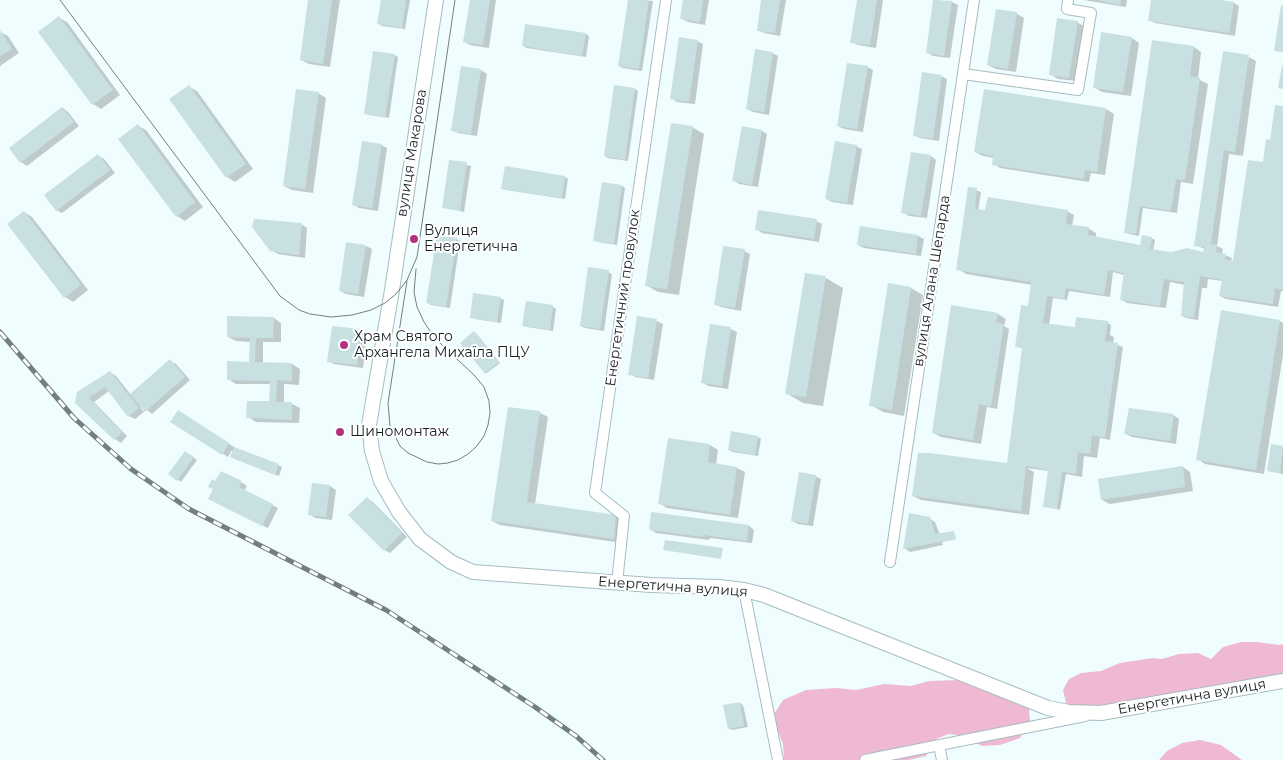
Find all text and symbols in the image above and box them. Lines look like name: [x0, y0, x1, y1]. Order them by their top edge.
street label: вулиця Макарова: [394, 88, 430, 218]
street label: вулиця Алана Шепарда: [910, 194, 954, 368]
street label: Енергетичний провулок: [602, 208, 644, 388]
place label: Вулиця Енергетична: [424, 223, 518, 256]
marker: Вулиця Енергетична: [408, 233, 420, 245]
place label: Храм Святого Архангела Михаїла ПЦУ: [354, 329, 530, 362]
marker: Храм Святого Архангела Михаїла ПЦУ: [338, 339, 350, 351]
place label: Шиномонтаж: [350, 424, 449, 440]
marker: Шиномонтаж: [334, 426, 346, 438]
street label: Енергетична вулиця: [598, 573, 748, 601]
street label: Енергетична вулиця: [1117, 676, 1267, 718]

